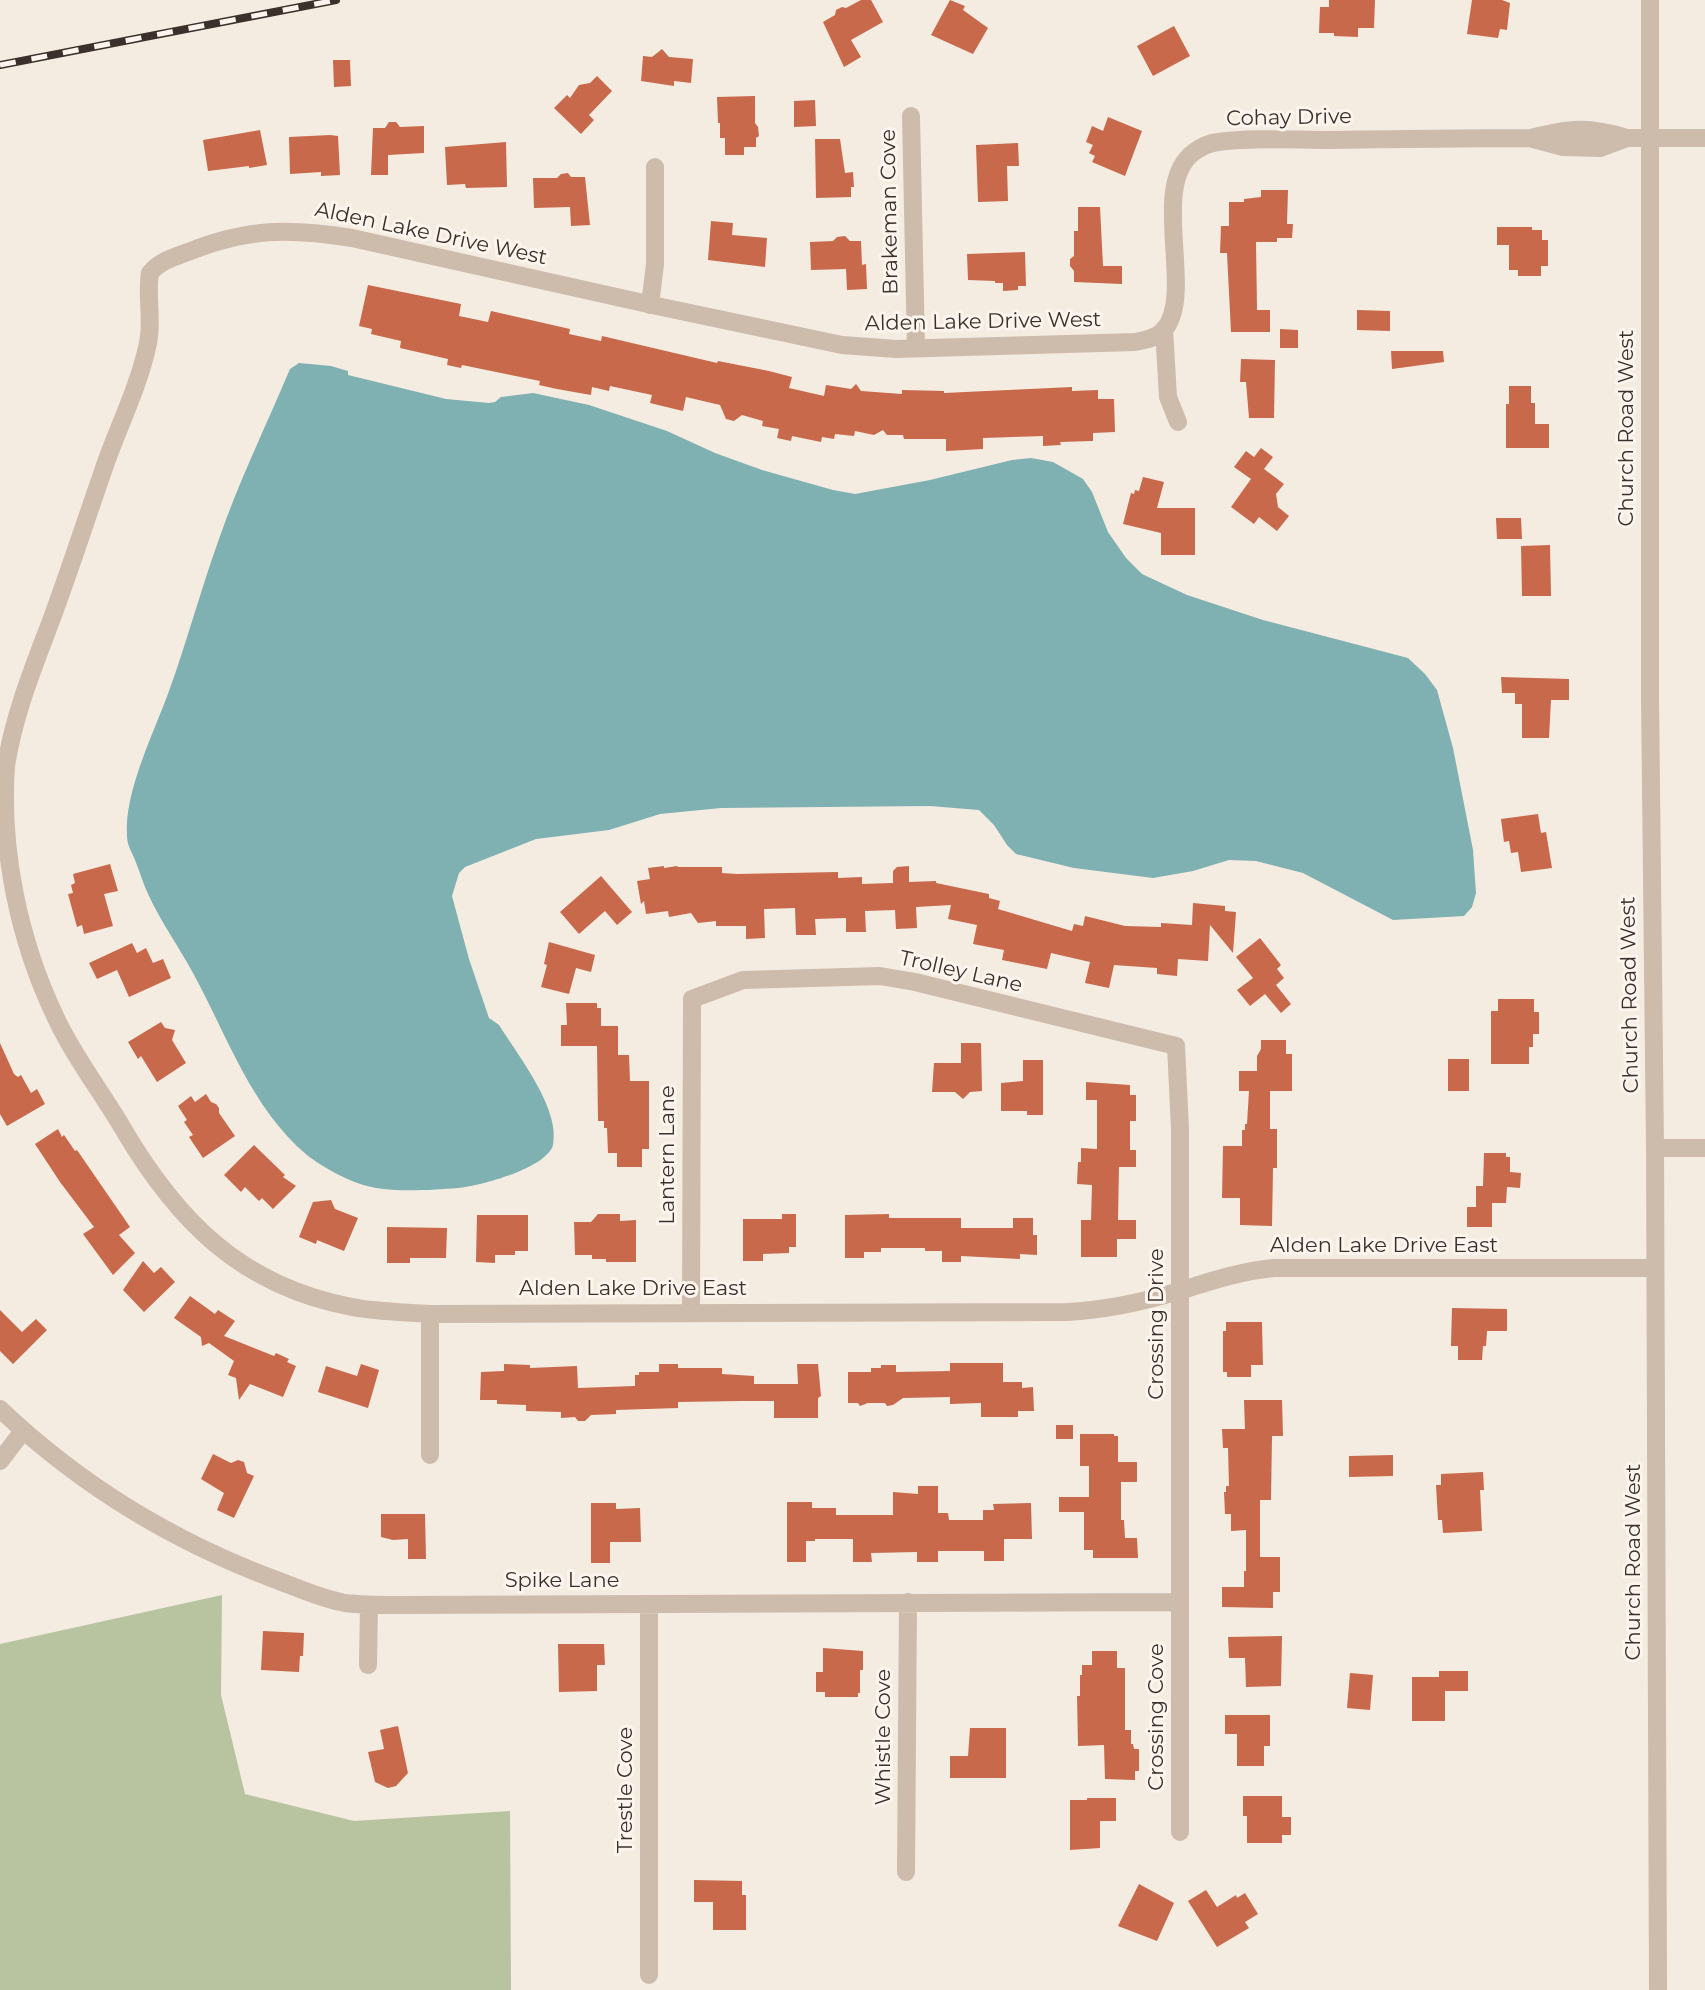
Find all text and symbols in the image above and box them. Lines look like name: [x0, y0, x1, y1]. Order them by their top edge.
street label: Cohay Drive: [1226, 104, 1352, 132]
street label: Brakeman Cove: [876, 129, 904, 295]
street label: Alden Lake Drive West: [313, 197, 549, 271]
street label: Alden Lake Drive West: [865, 307, 1101, 337]
street label: Church Road West: [1614, 330, 1640, 526]
street label: Church Road West: [1616, 896, 1644, 1094]
street label: Trolley Lane: [897, 946, 1025, 998]
street label: Lantern Lane: [655, 1085, 681, 1225]
street label: Alden Lake Drive East: [1270, 1233, 1498, 1259]
street label: Crossing Drive: [1144, 1248, 1170, 1400]
street label: Alden Lake Drive East: [519, 1276, 747, 1302]
street label: Church Road West: [1621, 1464, 1647, 1660]
street label: Spike Lane: [505, 1568, 619, 1594]
street label: Crossing Cove: [1144, 1643, 1170, 1791]
street label: Whistle Cove: [871, 1669, 897, 1805]
street label: Trestle Cove: [613, 1727, 639, 1853]

